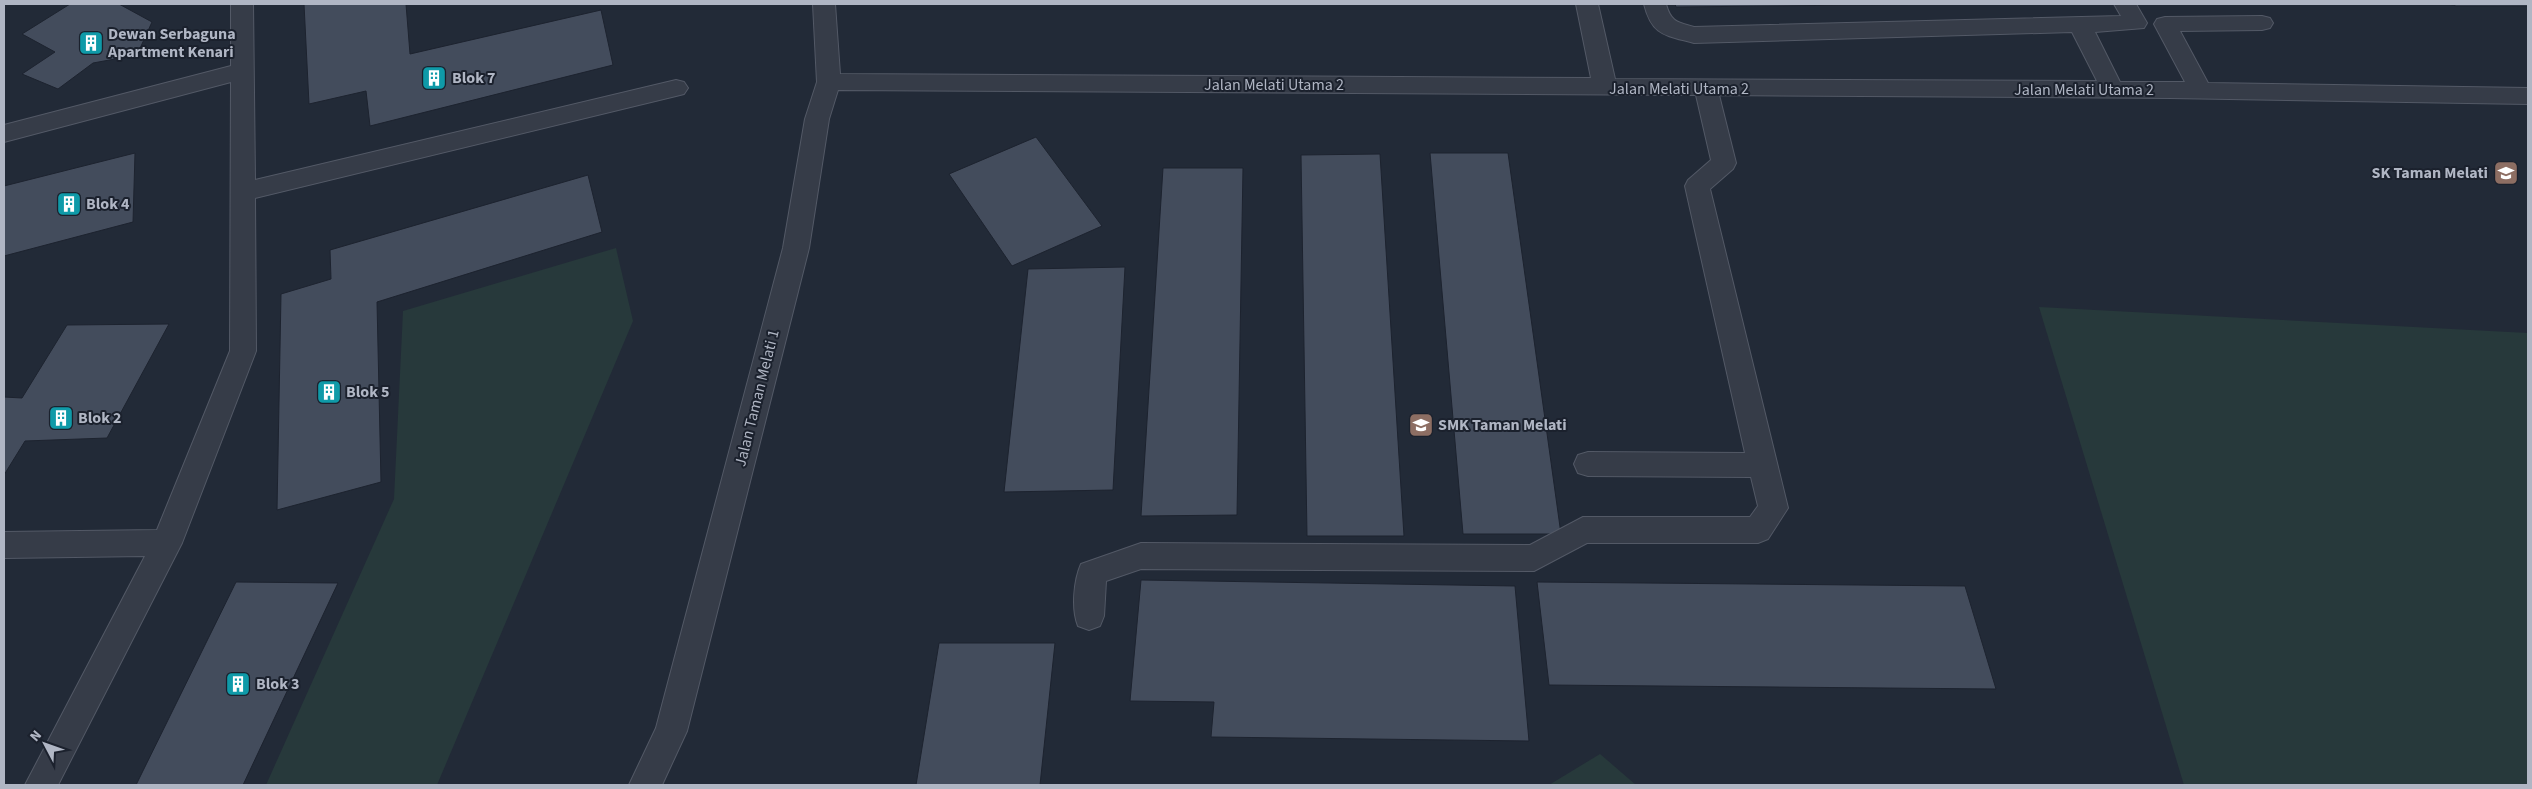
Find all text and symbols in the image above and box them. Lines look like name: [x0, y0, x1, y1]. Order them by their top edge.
place label: Dewan Serbaguna Apartment Kenari: [107, 23, 236, 63]
building icon: Dewan Serbaguna Apartment Kenari: [78, 30, 104, 56]
building icon: Blok 7: [421, 65, 447, 91]
place label: Blok 7: [452, 67, 496, 89]
street label: Jalan Melati Utama 2: [1204, 74, 1344, 96]
street label: Jalan Melati Utama 2: [1609, 78, 1749, 100]
street label: Jalan Melati Utama 2: [2014, 79, 2154, 101]
school or university icon: SK Taman Melati: [2493, 160, 2519, 186]
place label: SK Taman Melati: [2372, 162, 2488, 184]
building icon: Blok 4: [56, 191, 82, 217]
place label: Blok 4: [86, 193, 130, 215]
street label: Jalan Taman Melati 1: [729, 327, 785, 469]
building icon: Blok 5: [316, 379, 342, 405]
place label: Blok 5: [346, 381, 390, 403]
building icon: Blok 2: [48, 405, 74, 431]
place label: Blok 2: [78, 407, 122, 429]
school or university icon: SMK Taman Melati: [1408, 412, 1434, 438]
place label: SMK Taman Melati: [1438, 414, 1567, 436]
building icon: Blok 3: [225, 671, 251, 697]
place label: Blok 3: [256, 673, 300, 695]
north arrow: [20, 719, 70, 769]
text: N: [25, 726, 47, 746]

